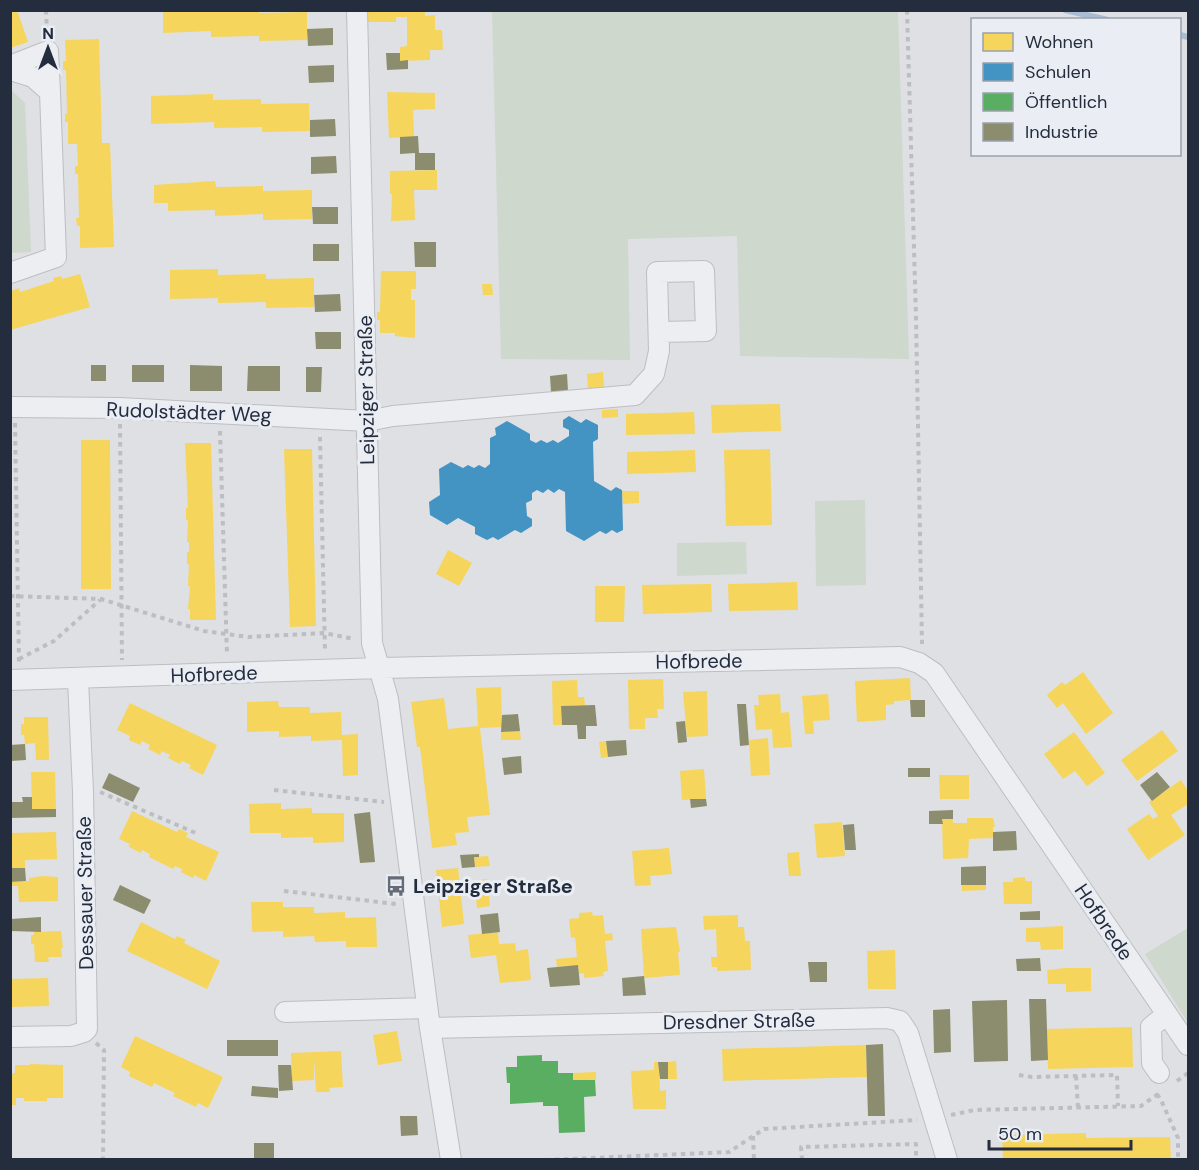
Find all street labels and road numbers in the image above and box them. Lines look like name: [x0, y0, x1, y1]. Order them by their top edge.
street label: Leipziger Straße: [352, 315, 380, 465]
street label: Rudolstädter Weg: [106, 396, 272, 428]
street label: Hofbrede: [655, 647, 743, 675]
street label: Hofbrede: [170, 659, 258, 689]
street label: Dessauer Straße: [71, 816, 99, 970]
street label: Hofbrede: [1069, 879, 1139, 965]
street label: Dresdner Straße: [663, 1007, 815, 1035]

